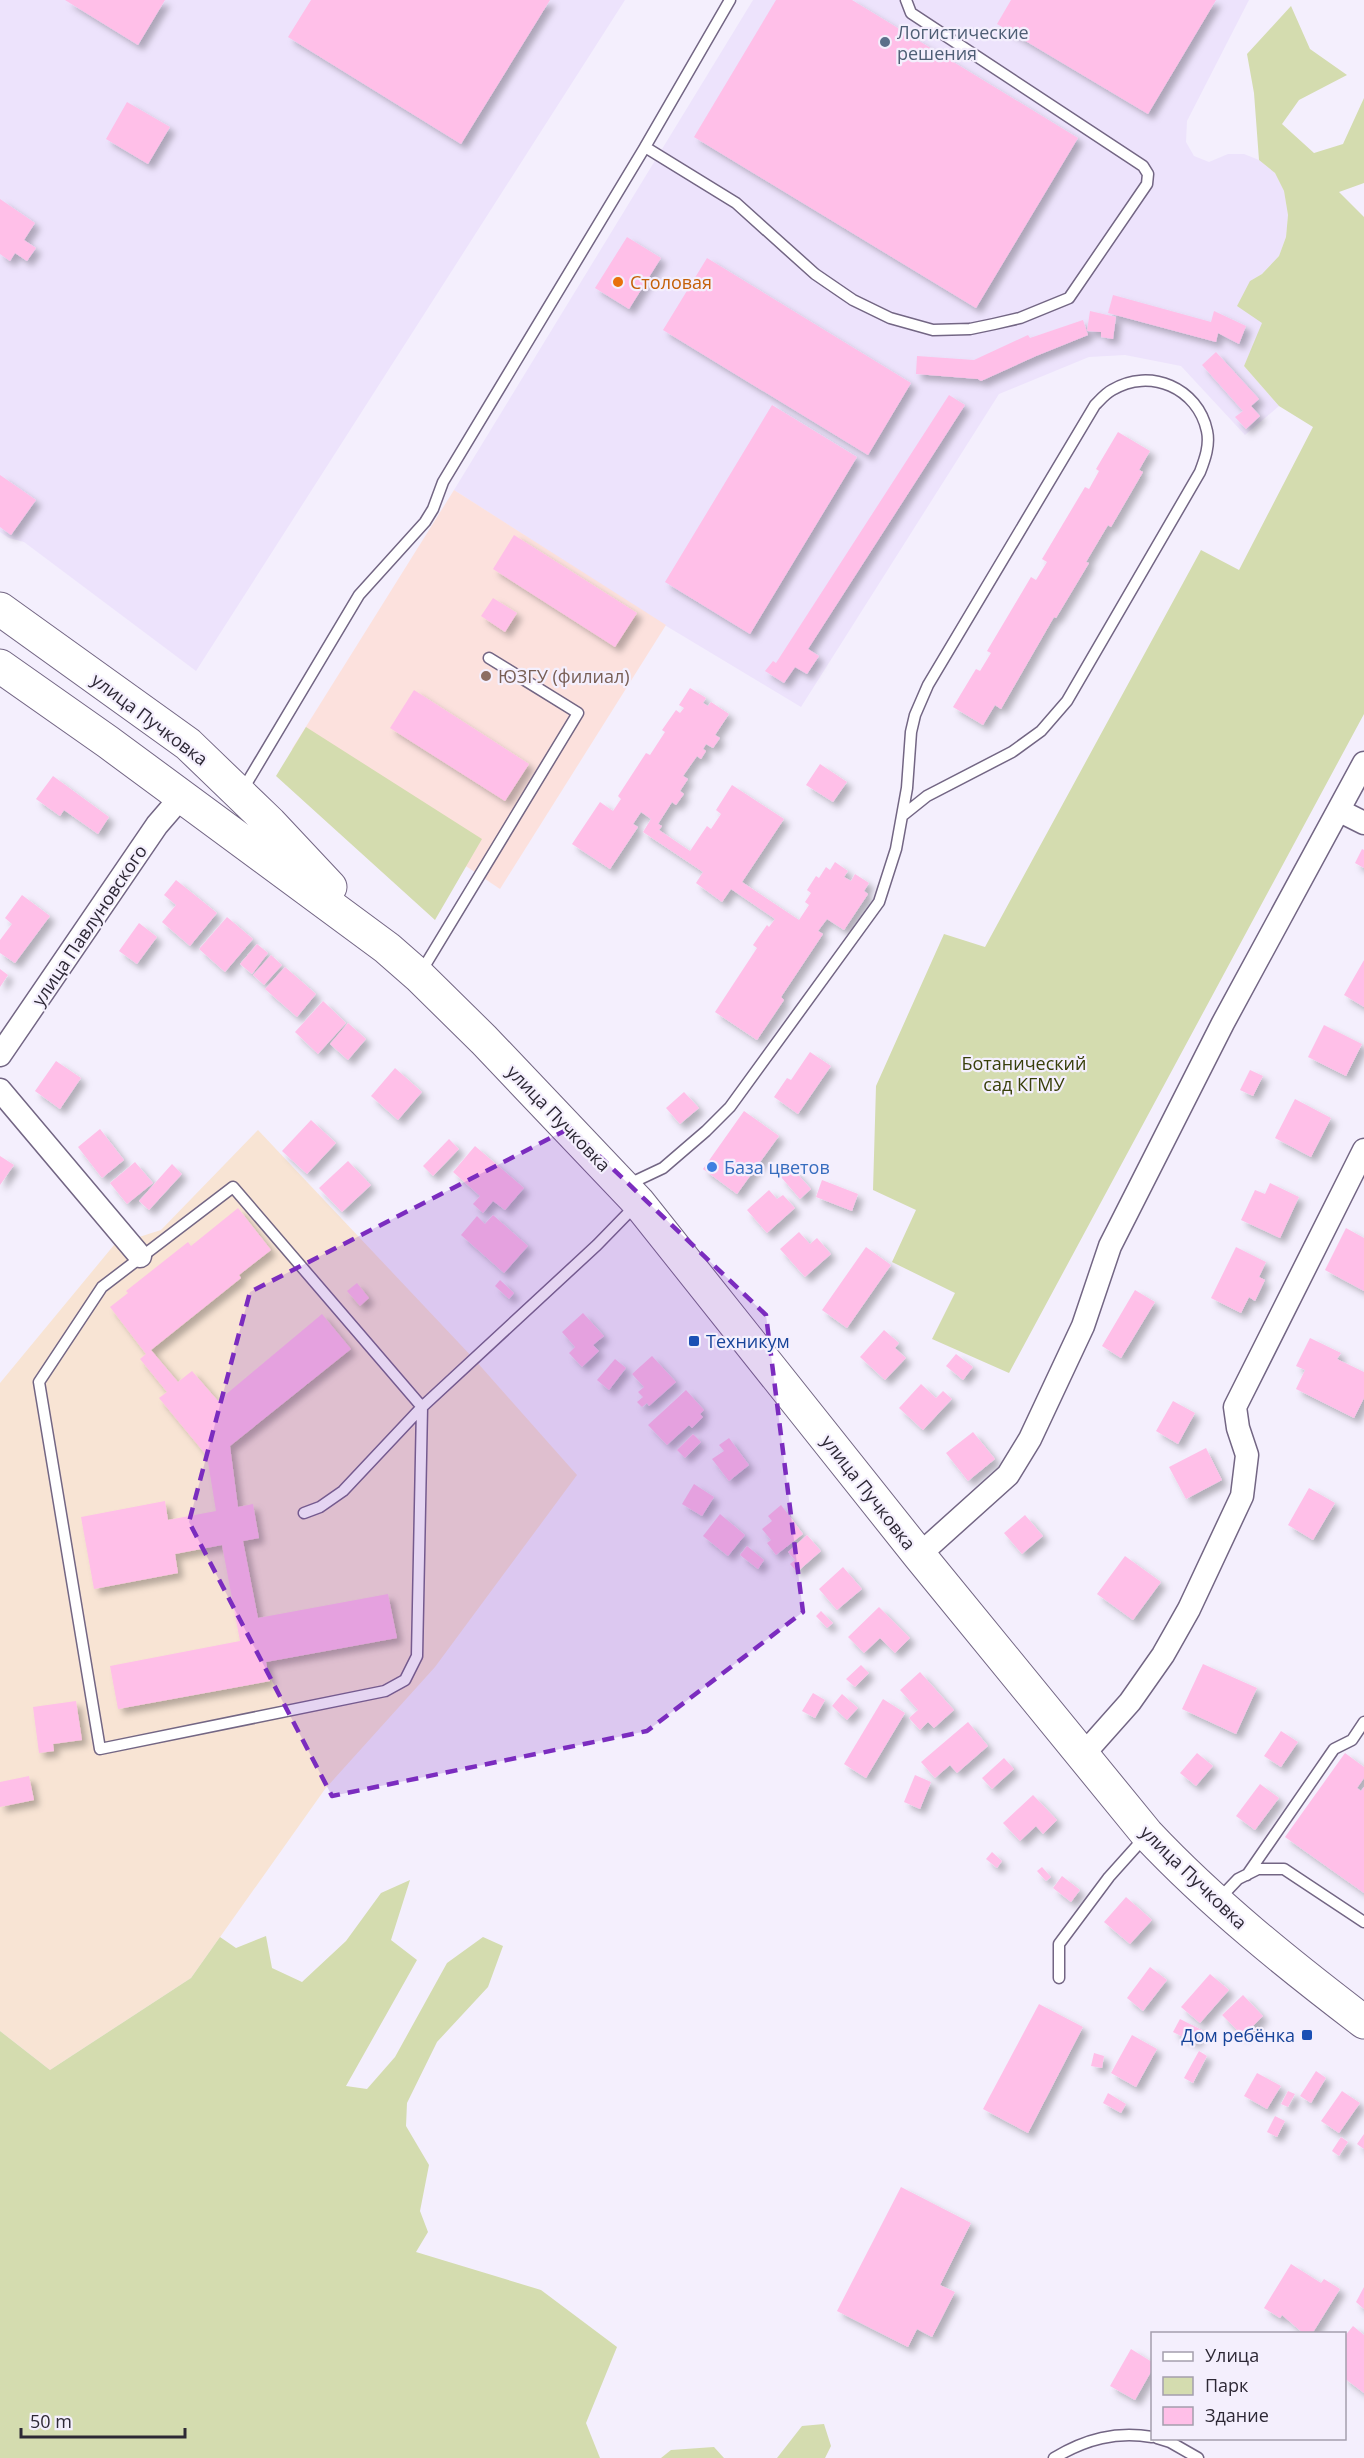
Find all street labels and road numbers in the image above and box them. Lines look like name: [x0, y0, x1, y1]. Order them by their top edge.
street label: улица Пучковка: [87, 667, 213, 771]
street label: улица Павлуновского: [26, 840, 152, 1010]
street label: улица Пучковка: [502, 1059, 616, 1177]
street label: улица Пучковка: [817, 1430, 921, 1554]
street label: улица Пучковка: [1135, 1820, 1253, 1934]

